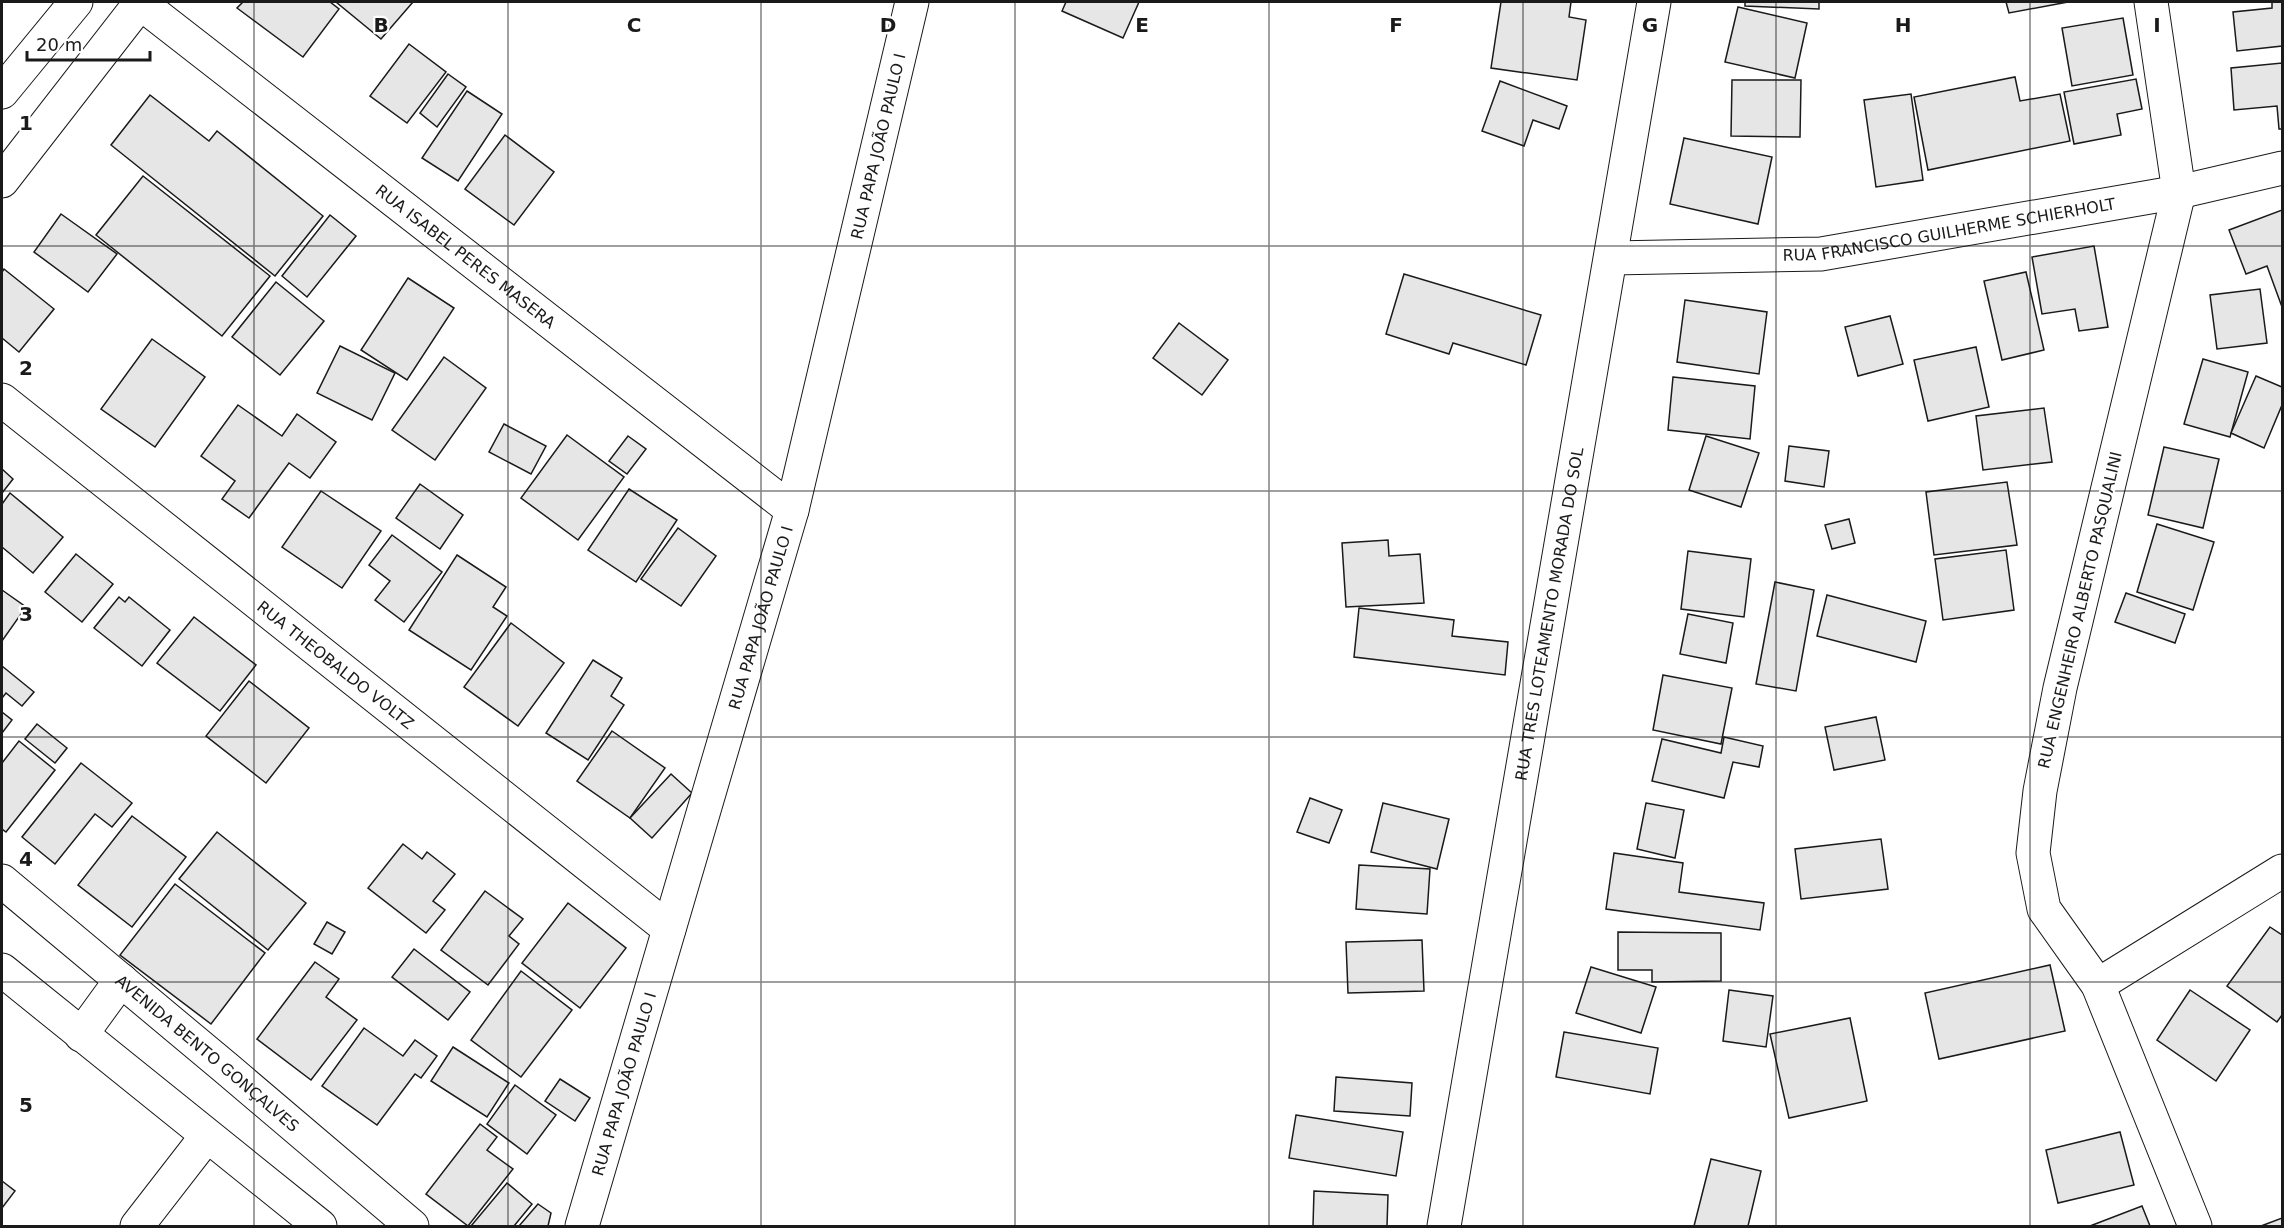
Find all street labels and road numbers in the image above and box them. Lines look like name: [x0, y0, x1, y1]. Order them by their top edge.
street label: RUA PAPA JOÃO PAULO I: [847, 51, 909, 241]
street label: RUA ISABEL PERES MASERA: [372, 180, 560, 332]
street label: RUA FRANCISCO GUILHERME SCHIERHOLT: [1782, 194, 2117, 264]
street label: RUA TRES LOTEAMENTO MORADA DO SOL: [1511, 446, 1587, 782]
street label: RUA ENGENHEIRO ALBERTO PASQUALINI: [2034, 450, 2126, 770]
street label: RUA PAPA JOÃO PAULO I: [724, 524, 796, 712]
street label: RUA THEOBALDO VOLTZ: [253, 597, 418, 733]
street label: AVENIDA BENTO GONÇALVES: [112, 971, 303, 1136]
street label: RUA PAPA JOÃO PAULO I: [588, 990, 660, 1178]

